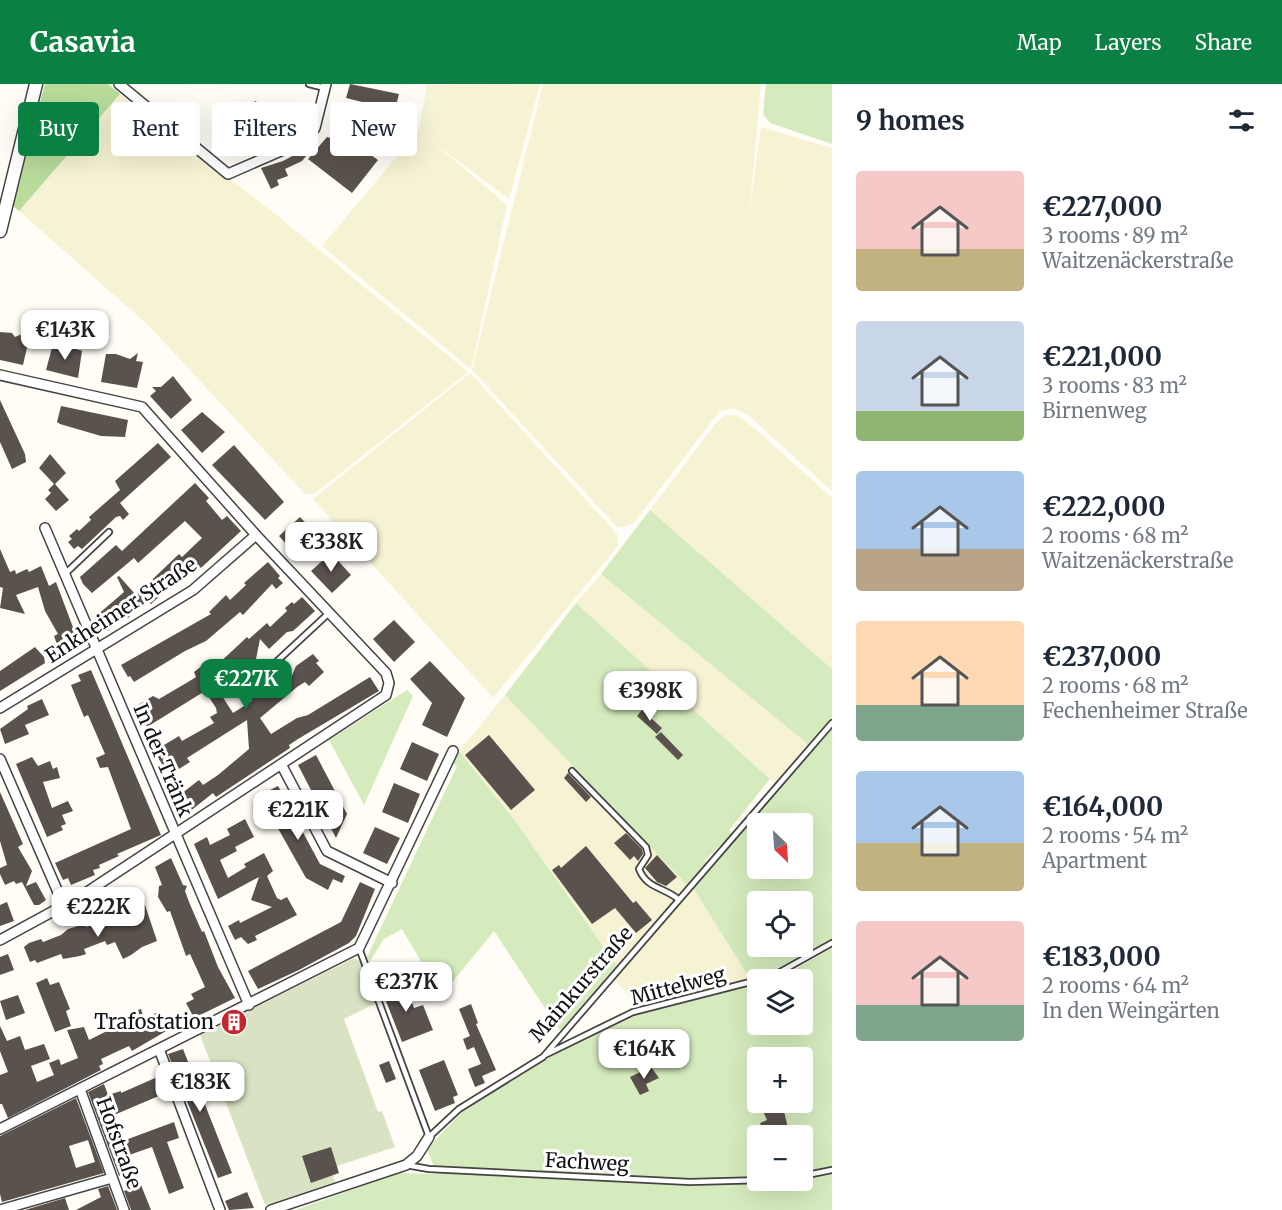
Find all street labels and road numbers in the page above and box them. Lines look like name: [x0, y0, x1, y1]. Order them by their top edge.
street label: Enkheimer Straße: [40, 551, 201, 668]
street label: In der Tränk: [128, 699, 199, 821]
street label: Mainkurstraße: [524, 921, 638, 1047]
street label: Mittelweg: [628, 961, 728, 1010]
street label: Hofstraße: [91, 1094, 148, 1192]
street label: Fachweg: [544, 1147, 630, 1176]

